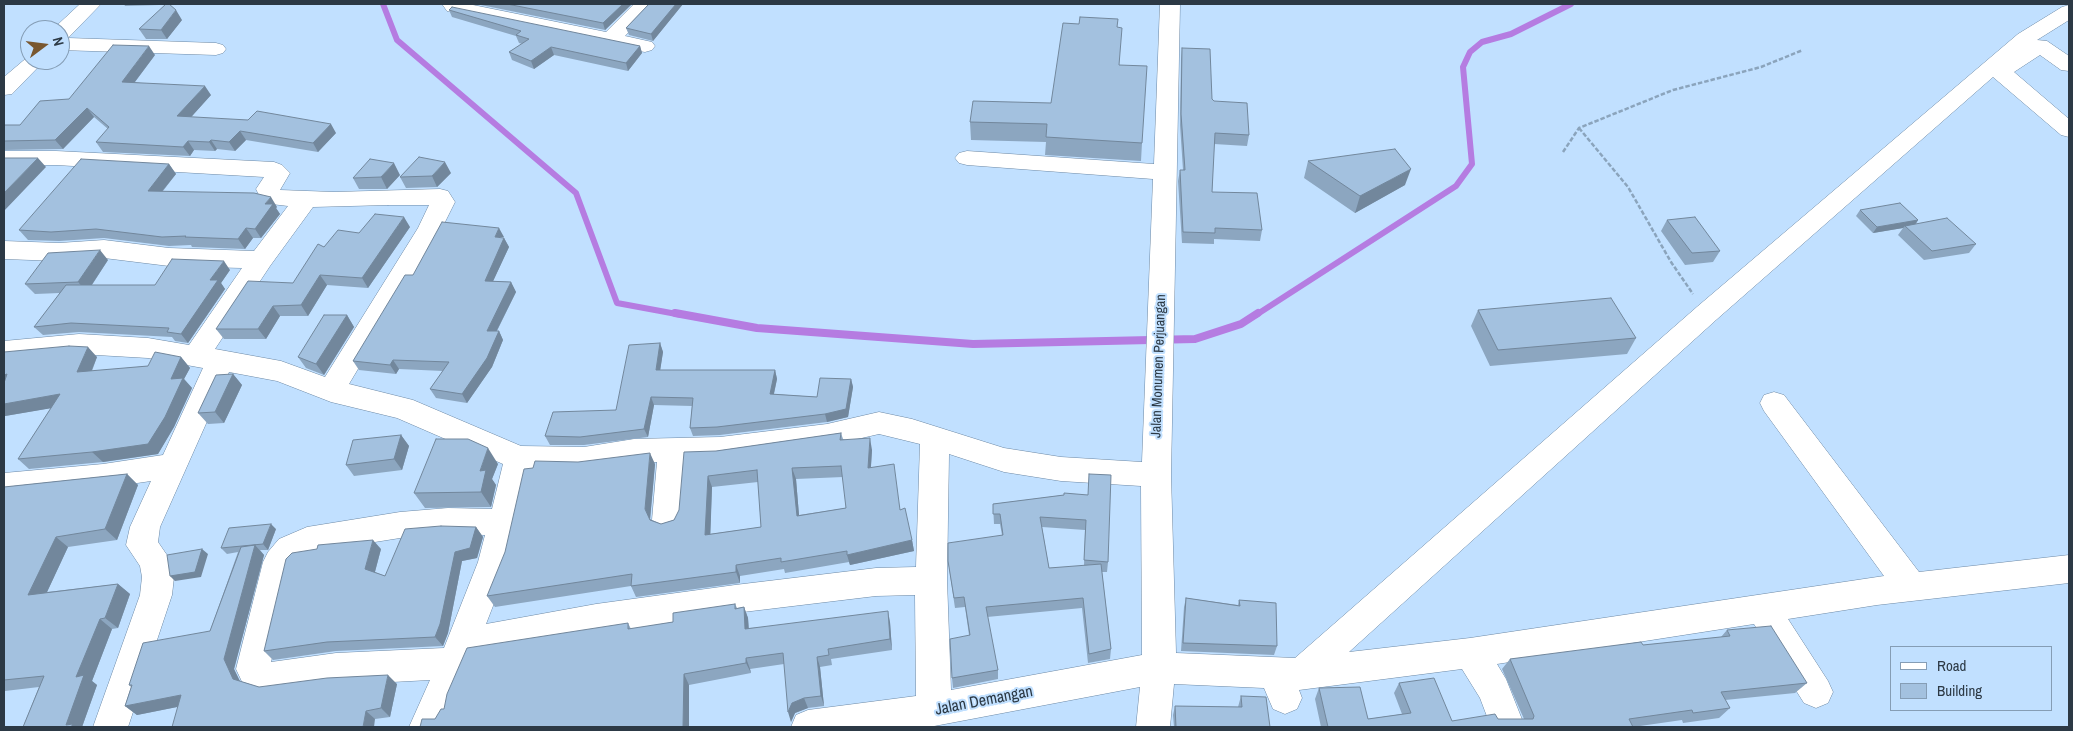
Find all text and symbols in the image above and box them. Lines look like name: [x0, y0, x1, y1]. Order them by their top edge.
north arrow: [20, 20, 70, 70]
text: N: [49, 35, 68, 48]
street label: Jalan Monumen Perjuangan: [1148, 294, 1170, 438]
legend: [1890, 646, 2053, 711]
text: Road: [1937, 655, 1966, 676]
text: Building: [1937, 680, 1982, 701]
street label: Jalan Demangan: [933, 682, 1035, 720]

